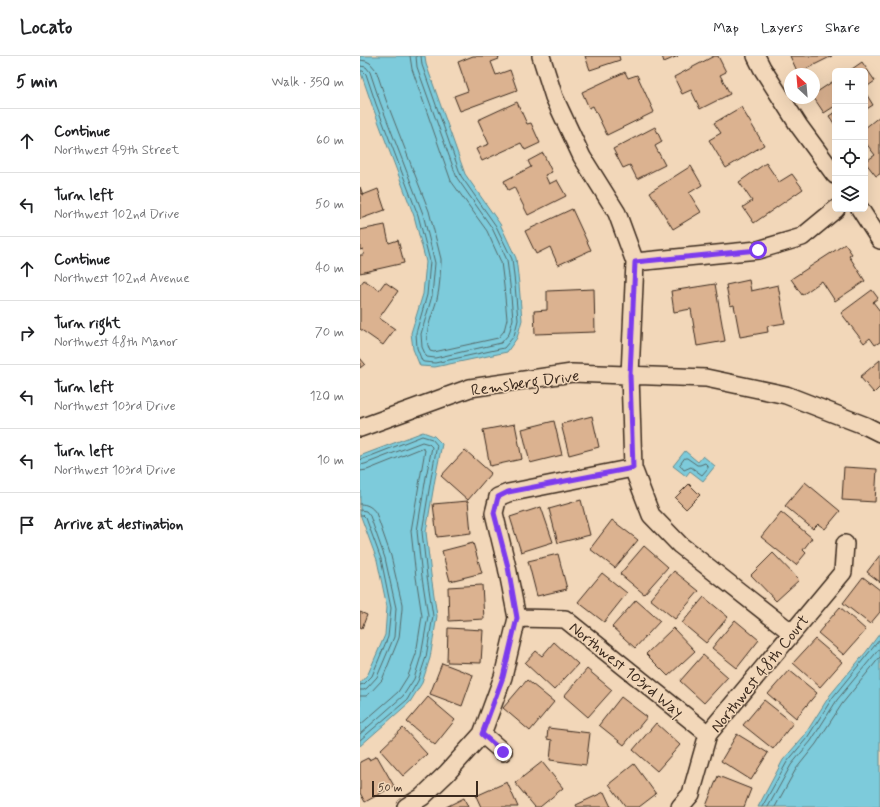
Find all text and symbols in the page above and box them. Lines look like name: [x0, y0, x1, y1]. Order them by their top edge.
text: Locato: [20, 15, 72, 40]
text: Map: [713, 19, 739, 37]
text: Layers: [761, 19, 803, 37]
text: Share: [825, 19, 860, 37]
north arrow: [784, 68, 820, 104]
map controls: [832, 68, 868, 212]
button: +: [832, 68, 868, 104]
text: 5 min: [16, 71, 58, 93]
text: Walk · 350 m: [271, 74, 344, 91]
button: −: [832, 104, 868, 140]
text: Continue: [54, 122, 110, 142]
icon: ahead: [16, 130, 38, 152]
text: 60 m: [316, 132, 344, 149]
button: locate: [832, 140, 868, 176]
text: Northwest 49th Street: [54, 142, 179, 159]
button: layers: [832, 176, 868, 212]
text: Turn left: [54, 186, 114, 206]
icon: left: [16, 194, 38, 216]
text: 50 m: [315, 196, 344, 213]
text: Northwest 102nd Drive: [54, 206, 179, 223]
route start: [749, 241, 767, 259]
text: Continue: [54, 250, 110, 270]
icon: ahead: [16, 258, 38, 280]
text: 40 m: [315, 260, 344, 277]
text: Northwest 102nd Avenue: [54, 270, 190, 287]
text: Turn right: [54, 314, 121, 334]
icon: right: [16, 322, 38, 344]
text: 70 m: [315, 324, 344, 341]
text: Northwest 48th Manor: [54, 334, 178, 351]
street label: Remsberg Drive: [470, 365, 581, 402]
text: Turn left: [54, 378, 114, 398]
icon: left: [16, 386, 38, 408]
text: 120 m: [310, 388, 344, 405]
text: Northwest 103rd Drive: [54, 398, 176, 415]
text: Turn left: [54, 442, 114, 462]
icon: left: [16, 450, 38, 472]
text: 10 m: [317, 452, 344, 469]
text: Northwest 103rd Drive: [54, 462, 176, 479]
icon: arrive: [16, 514, 38, 536]
text: Arrive at destination: [54, 515, 183, 535]
street label: Northwest 48th Court: [706, 610, 814, 737]
street label: Northwest 103rd Way: [564, 617, 688, 723]
route end: [494, 743, 512, 761]
scale bar: [372, 779, 478, 798]
text: 50 m: [378, 781, 403, 795]

